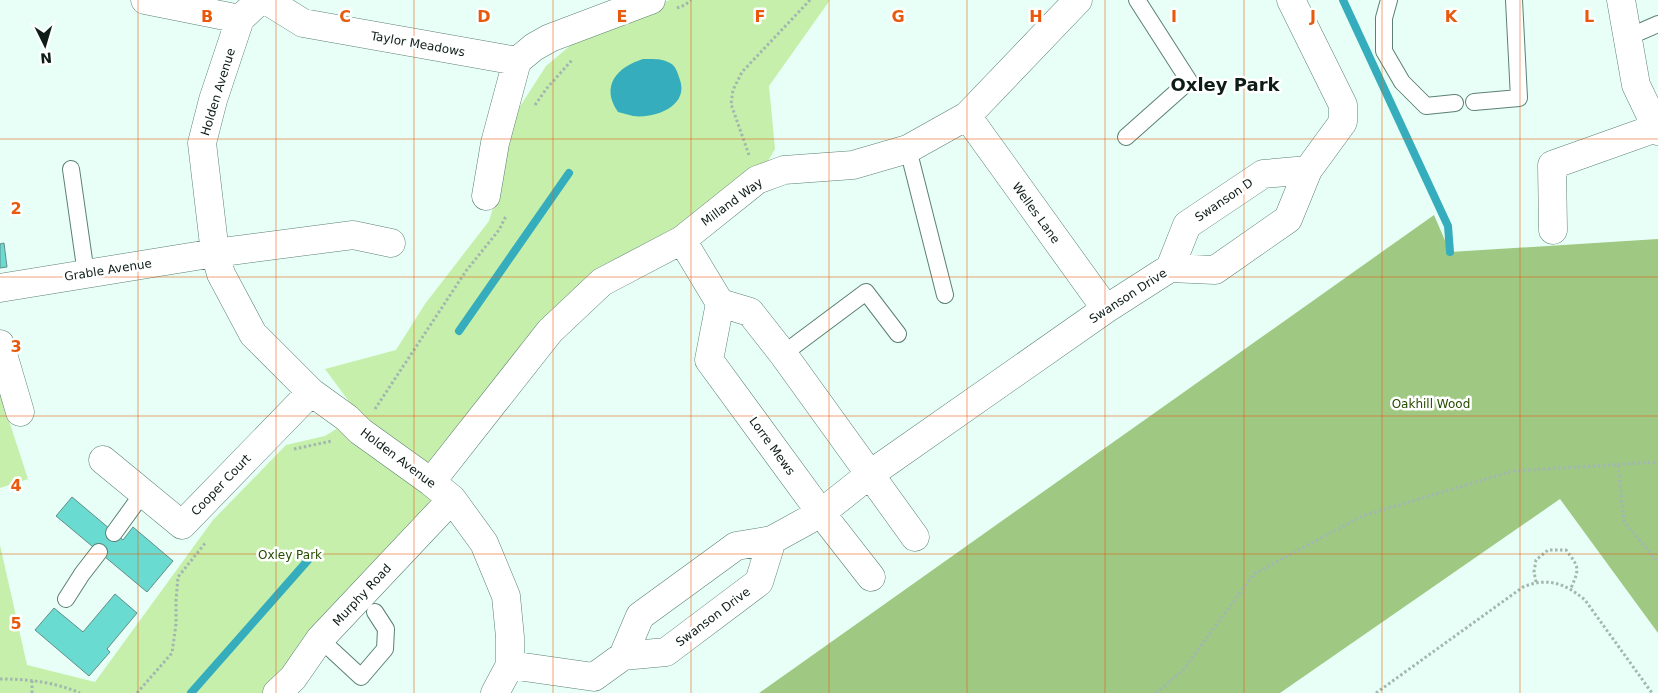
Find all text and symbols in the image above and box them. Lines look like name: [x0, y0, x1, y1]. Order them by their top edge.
text: B: [201, 7, 213, 26]
text: C: [339, 7, 351, 26]
text: D: [477, 7, 491, 26]
text: E: [617, 7, 627, 26]
text: F: [755, 7, 765, 26]
text: G: [891, 7, 905, 26]
text: H: [1029, 7, 1043, 26]
text: I: [1171, 7, 1177, 26]
text: J: [1309, 7, 1316, 26]
text: K: [1445, 7, 1458, 26]
text: L: [1584, 7, 1594, 26]
north arrow: [20, 20, 70, 70]
street label: Taylor Meadows: [369, 29, 466, 59]
street label: Holden Avenue: [198, 47, 238, 137]
text: N: [40, 49, 53, 66]
district label: Oxley Park: [1171, 74, 1281, 95]
street label: Milland Way: [699, 175, 765, 229]
street label: Swanson D: [1192, 176, 1256, 224]
street label: Welles Lane: [1009, 180, 1063, 246]
text: 2: [10, 199, 22, 218]
street label: Grable Avenue: [63, 256, 153, 284]
street label: Swanson Drive: [1087, 266, 1169, 326]
text: 3: [10, 337, 22, 356]
park label: Oakhill Wood: [1392, 397, 1470, 411]
street label: Lorre Mews: [746, 414, 798, 478]
street label: Holden Avenue: [358, 425, 438, 491]
street label: Cooper Court: [188, 451, 254, 519]
text: 4: [10, 476, 22, 495]
park label: Oxley Park: [258, 548, 322, 562]
street label: Murphy Road: [330, 561, 394, 629]
street label: Swanson Drive: [673, 585, 753, 649]
text: 5: [10, 614, 22, 633]

